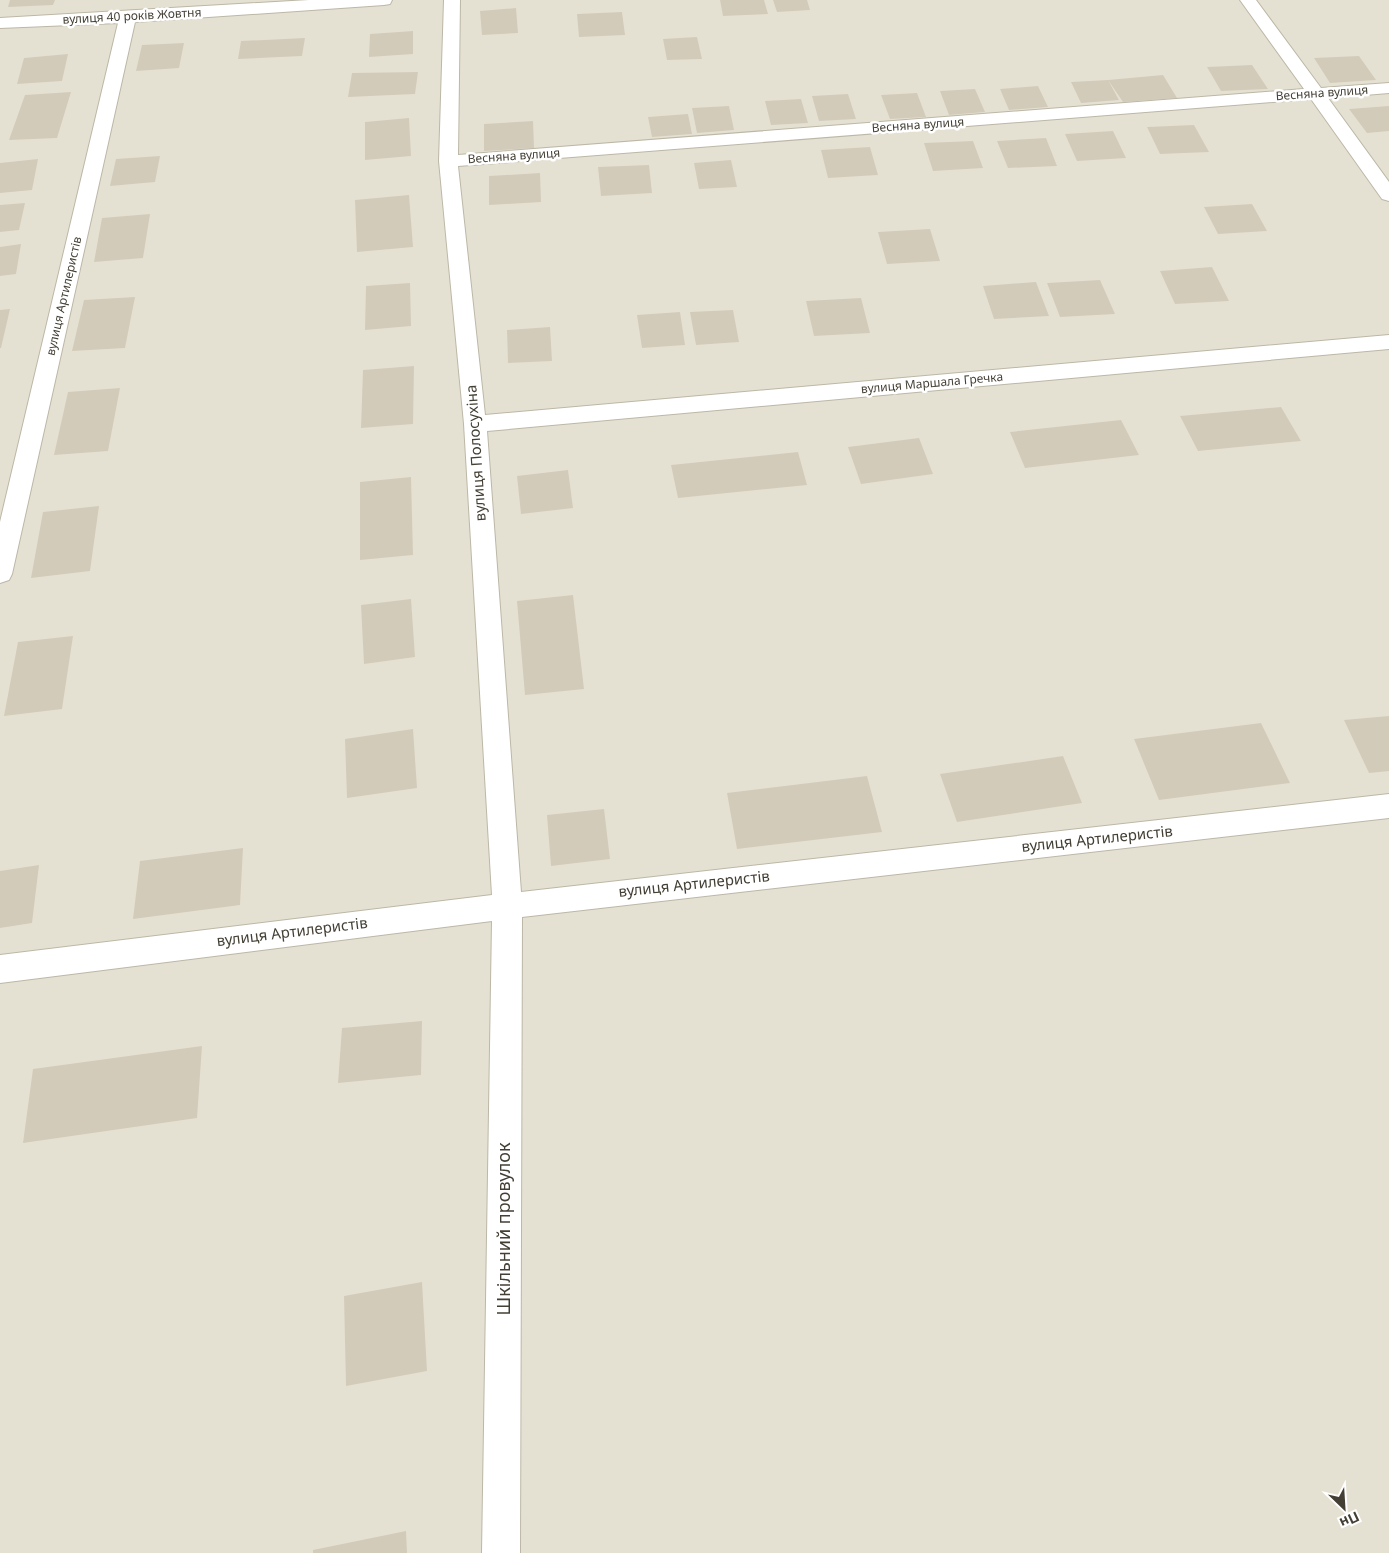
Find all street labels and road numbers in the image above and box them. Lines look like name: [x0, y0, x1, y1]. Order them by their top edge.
street label: вулиця 40 років Жовтня: [62, 3, 202, 28]
street label: Весняна вулиця: [1275, 81, 1369, 104]
street label: Весняна вулиця: [871, 113, 965, 136]
street label: Весняна вулиця: [467, 144, 561, 167]
street label: вулиця Артилеристів: [42, 234, 86, 357]
street label: вулиця Маршала Гречка: [860, 368, 1004, 397]
street label: вулиця Полосухіна: [460, 384, 490, 522]
street label: вулиця Артилеристів: [1020, 820, 1174, 856]
street label: вулиця Артилеристів: [617, 865, 771, 901]
street label: вулиця Артилеристів: [215, 912, 369, 950]
street label: Шкільний провулок: [491, 1142, 515, 1315]

